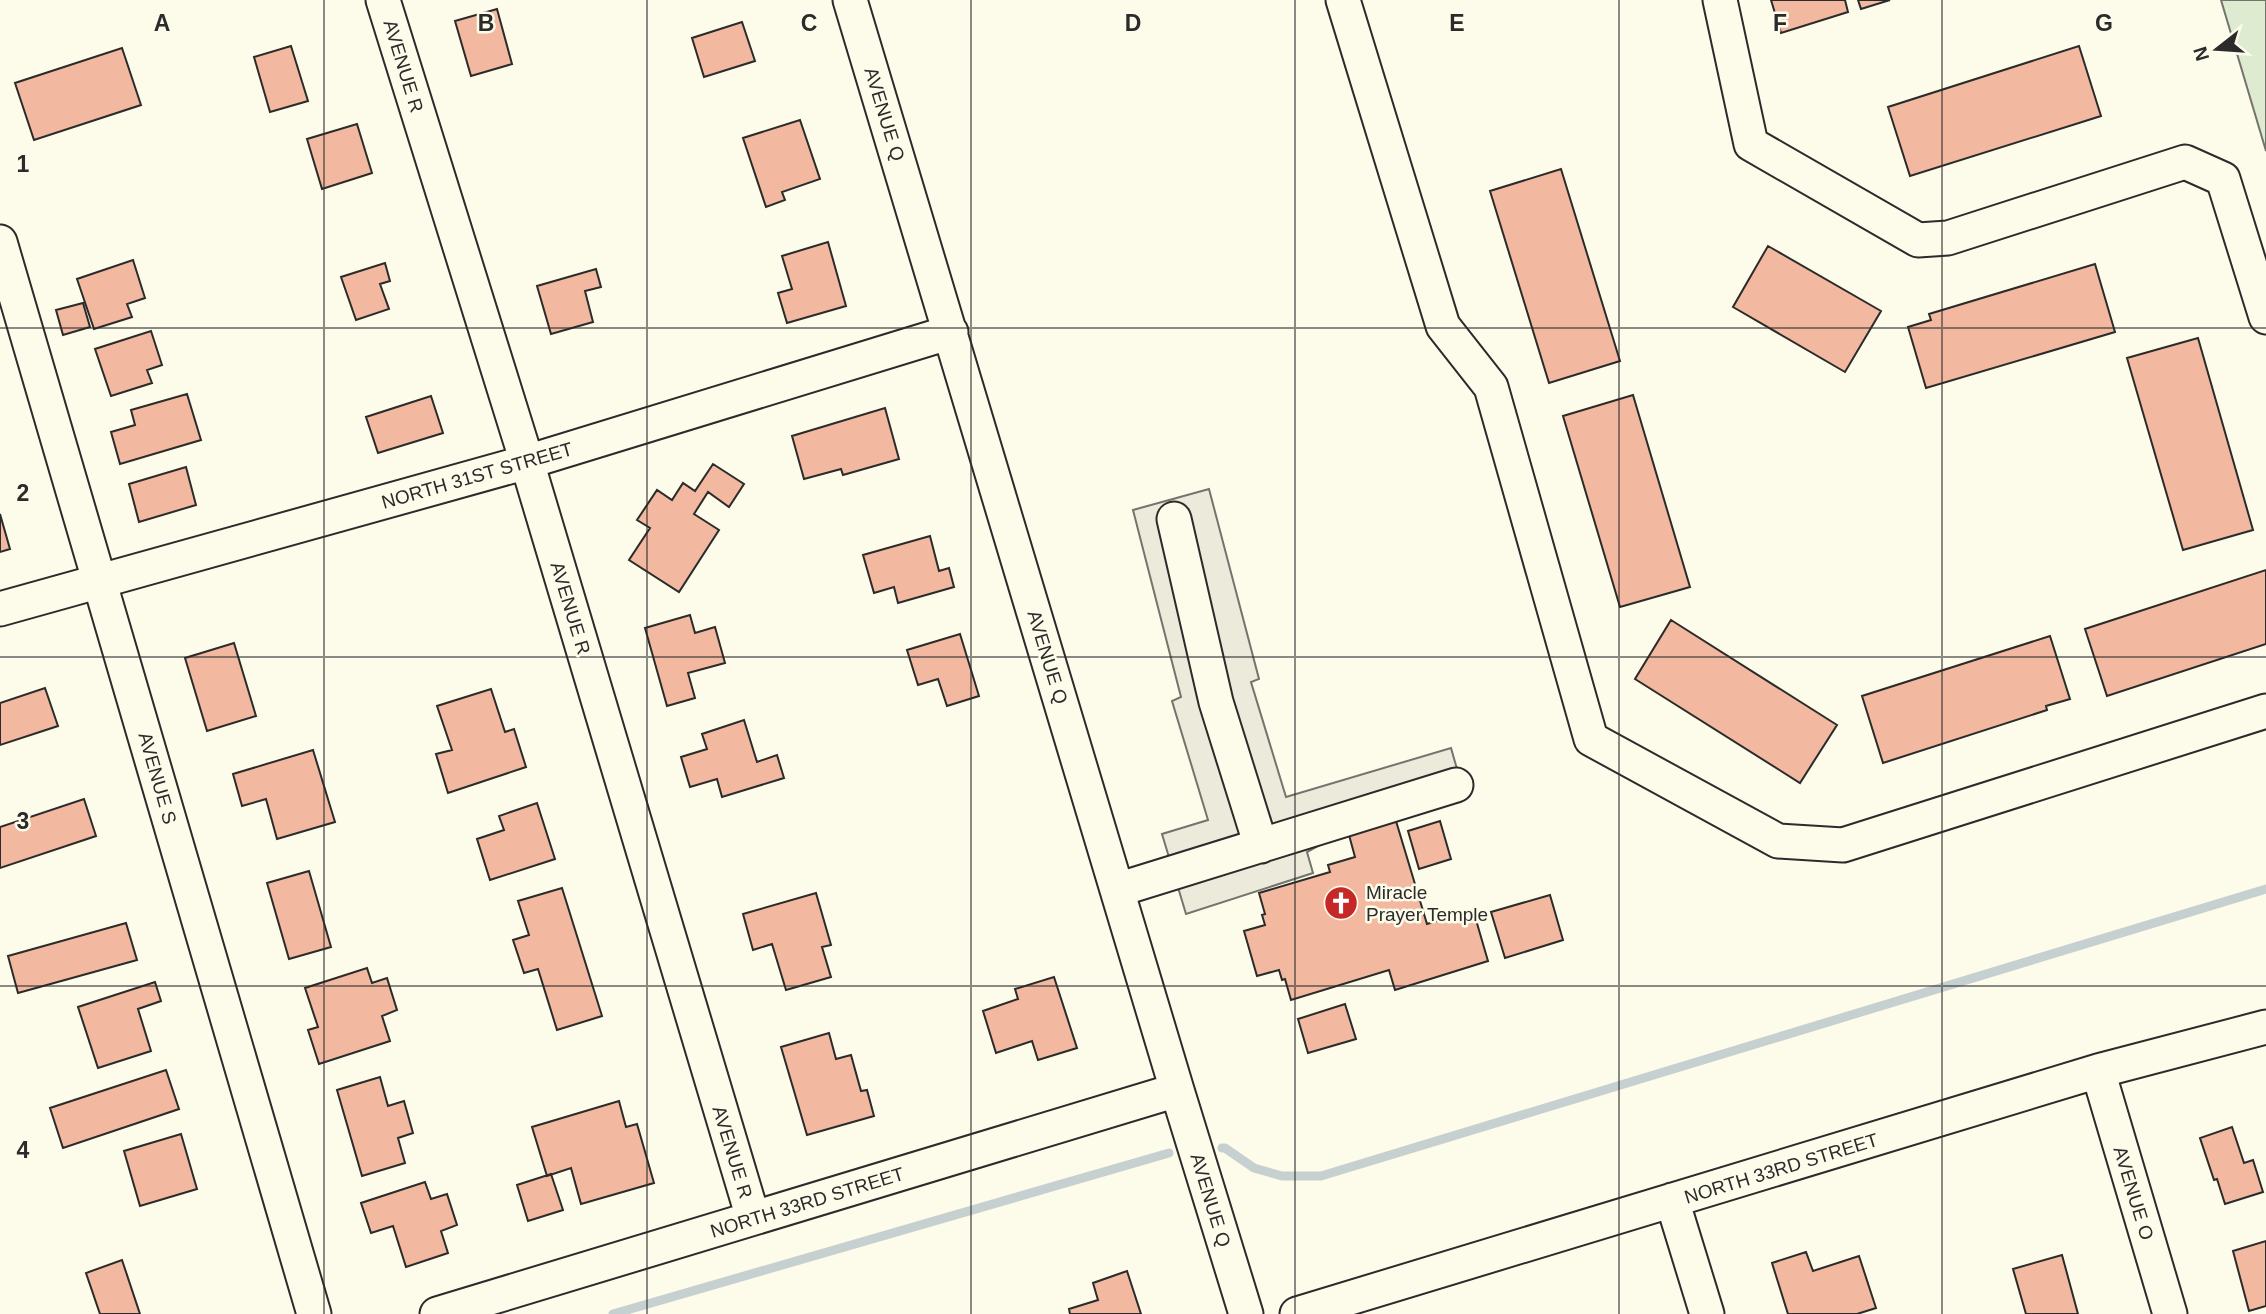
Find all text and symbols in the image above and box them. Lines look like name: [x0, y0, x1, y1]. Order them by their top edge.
text: A: [154, 10, 170, 36]
text: B: [478, 10, 494, 36]
text: C: [801, 10, 817, 36]
text: D: [1125, 10, 1141, 36]
text: E: [1449, 10, 1465, 36]
text: F: [1773, 10, 1787, 36]
text: G: [2095, 10, 2113, 36]
north arrow: [2182, 14, 2252, 84]
street label: AVENUE R: [379, 17, 428, 115]
text: N: [2189, 44, 2213, 63]
street label: AVENUE Q: [860, 65, 909, 163]
text: 1: [17, 151, 30, 177]
street label: NORTH 31ST STREET: [379, 438, 575, 513]
text: 2: [17, 480, 29, 506]
street label: AVENUE R: [546, 559, 595, 657]
street label: AVENUE Q: [1023, 608, 1072, 706]
street label: AVENUE S: [134, 730, 181, 827]
text: 3: [17, 808, 29, 834]
place label: Miracle Prayer Temple: [1366, 882, 1488, 925]
church icon: Miracle Prayer Temple: [1322, 884, 1360, 922]
street label: AVENUE R: [708, 1103, 757, 1201]
street label: NORTH 33RD STREET: [1682, 1129, 1881, 1208]
text: 4: [17, 1137, 30, 1163]
street label: AVENUE O: [2109, 1144, 2158, 1242]
street label: AVENUE Q: [1186, 1151, 1235, 1249]
street label: NORTH 33RD STREET: [708, 1163, 907, 1242]

